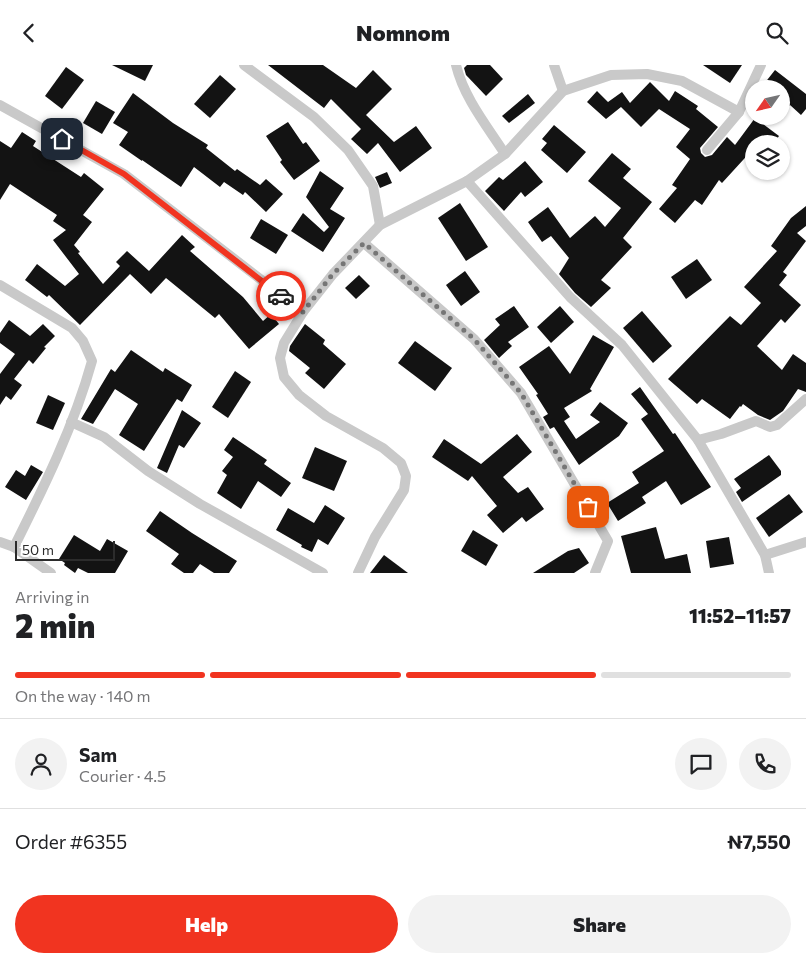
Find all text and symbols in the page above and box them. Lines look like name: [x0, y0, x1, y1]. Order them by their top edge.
icon: back: [15, 19, 43, 47]
text: Nomnom: [356, 19, 450, 46]
icon: search: [763, 19, 791, 47]
north arrow: [745, 80, 790, 125]
map controls: [745, 80, 790, 180]
pin: [41, 118, 83, 160]
icon: home: [48, 125, 76, 153]
button: layers: [745, 135, 790, 180]
courier: [256, 271, 306, 321]
icon: car: [267, 282, 295, 310]
pin: [567, 486, 609, 528]
icon: bag: [574, 493, 602, 521]
scale bar: [15, 538, 115, 561]
text: 50 m: [22, 541, 54, 558]
text: Arriving in: [15, 587, 89, 606]
text: 11:52–11:57: [689, 604, 791, 627]
text: 2 min: [15, 605, 95, 645]
text: On the way · 140 m: [15, 686, 150, 705]
button: person: [15, 738, 67, 790]
button: chat: [675, 738, 727, 790]
button: phone: [739, 738, 791, 790]
text: Sam: [79, 743, 117, 766]
text: Courier · 4.5: [79, 766, 166, 785]
text: Order #6355: [15, 830, 127, 853]
text: ₦7,550: [727, 830, 791, 853]
button: Help: [15, 895, 398, 953]
button: Share: [408, 895, 791, 953]

